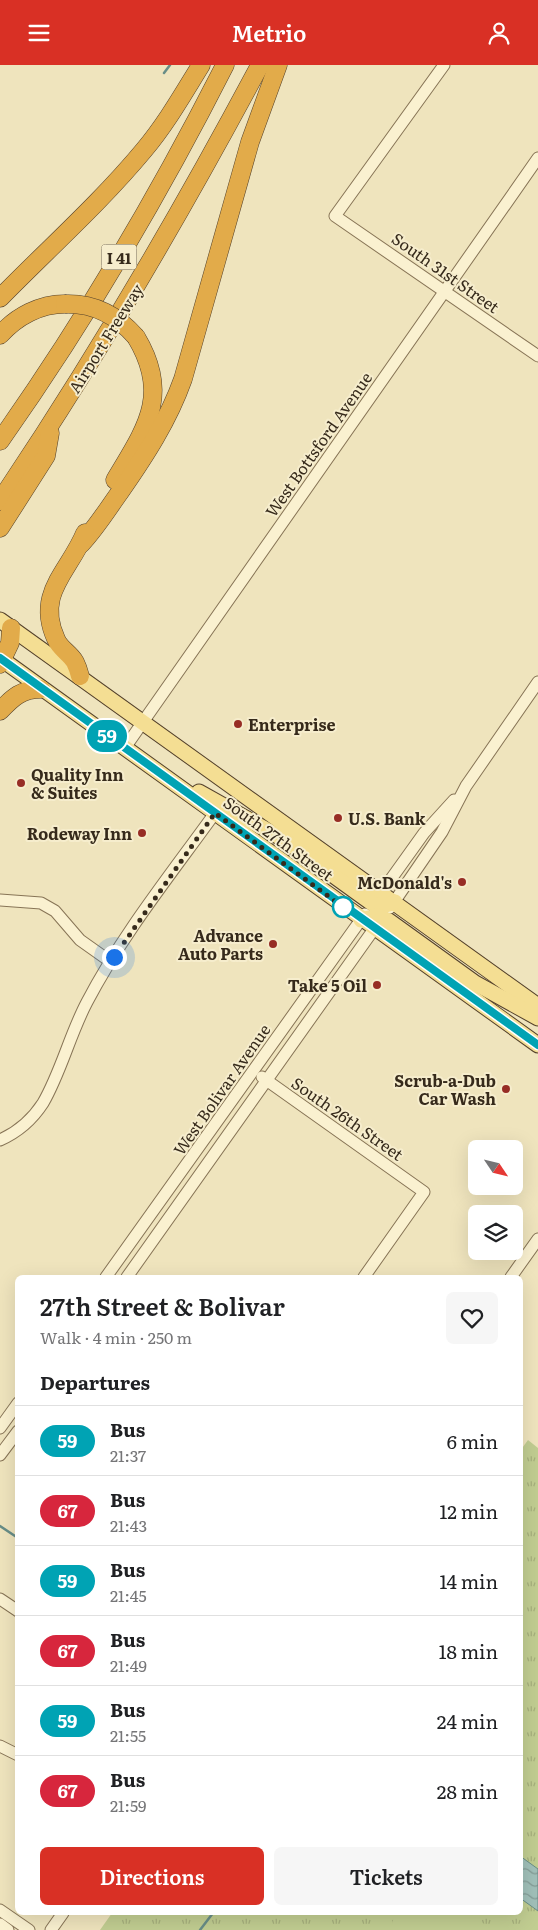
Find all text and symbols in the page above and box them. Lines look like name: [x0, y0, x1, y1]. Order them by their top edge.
text: Metrio: [232, 16, 306, 49]
icon: menu: [25, 19, 53, 47]
icon: person: [485, 19, 513, 47]
street label: South 31st Street: [387, 226, 505, 318]
road number: I 41: [102, 245, 136, 269]
street label: Airport Freeway: [62, 278, 149, 397]
street label: West Bottsford Avenue: [259, 367, 377, 521]
place label: Enterprise: [248, 712, 336, 736]
marker: Enterprise: [232, 718, 244, 730]
line badge: 59: [84, 720, 130, 752]
text: 59: [97, 722, 117, 749]
place label: Quality Inn & Suites: [31, 762, 124, 804]
marker: Quality Inn & Suites: [15, 777, 27, 789]
street label: South 27th Street: [219, 790, 339, 886]
place label: U.S. Bank: [348, 806, 426, 830]
marker: U.S. Bank: [332, 812, 344, 824]
place label: Rodeway Inn: [27, 821, 132, 845]
marker: Rodeway Inn: [136, 827, 148, 839]
place label: McDonald's: [357, 870, 452, 894]
marker: McDonald's: [456, 876, 468, 888]
unlabelled marker: [332, 896, 354, 918]
place label: Advance Auto Parts: [178, 923, 263, 965]
marker: Advance Auto Parts: [267, 938, 279, 950]
your location: [102, 945, 127, 970]
place label: Take 5 Oil: [288, 973, 367, 997]
marker: Take 5 Oil: [371, 979, 383, 991]
street label: West Bolivar Avenue: [167, 1018, 275, 1160]
place label: Scrub-a-Dub Car Wash: [394, 1068, 496, 1110]
street label: South 26th Street: [287, 1070, 409, 1166]
marker: Scrub-a-Dub Car Wash: [500, 1083, 512, 1095]
north arrow: [468, 1140, 522, 1195]
map controls: [468, 1140, 523, 1260]
button: layers: [468, 1205, 523, 1260]
text: 27th Street & Bolivar: [40, 1288, 285, 1323]
button: heart: [446, 1292, 498, 1344]
text: Walk · 4 min · 250 m: [40, 1325, 192, 1349]
text: Departures: [40, 1368, 150, 1396]
text: Bus: [110, 1415, 145, 1443]
text: 59: [58, 1427, 77, 1454]
text: 6 min: [447, 1427, 498, 1455]
text: 21:37: [110, 1443, 146, 1467]
text: Bus: [110, 1485, 145, 1513]
text: 67: [57, 1497, 78, 1524]
text: 12 min: [439, 1497, 498, 1525]
text: 21:43: [110, 1513, 147, 1537]
text: Bus: [110, 1555, 145, 1583]
text: 59: [58, 1567, 77, 1594]
text: 14 min: [439, 1567, 498, 1595]
text: 21:45: [110, 1583, 147, 1607]
text: Bus: [110, 1625, 145, 1653]
text: 67: [57, 1637, 78, 1664]
text: 18 min: [439, 1637, 498, 1665]
text: 21:49: [110, 1653, 147, 1677]
text: Bus: [110, 1695, 145, 1723]
text: 59: [58, 1707, 77, 1734]
text: 24 min: [437, 1707, 498, 1735]
text: 21:55: [110, 1723, 146, 1747]
text: Bus: [110, 1765, 145, 1793]
text: 67: [57, 1777, 78, 1804]
text: 28 min: [437, 1777, 498, 1805]
text: 21:59: [110, 1793, 146, 1817]
button: Directions: [40, 1847, 264, 1905]
button: Tickets: [274, 1847, 498, 1905]

